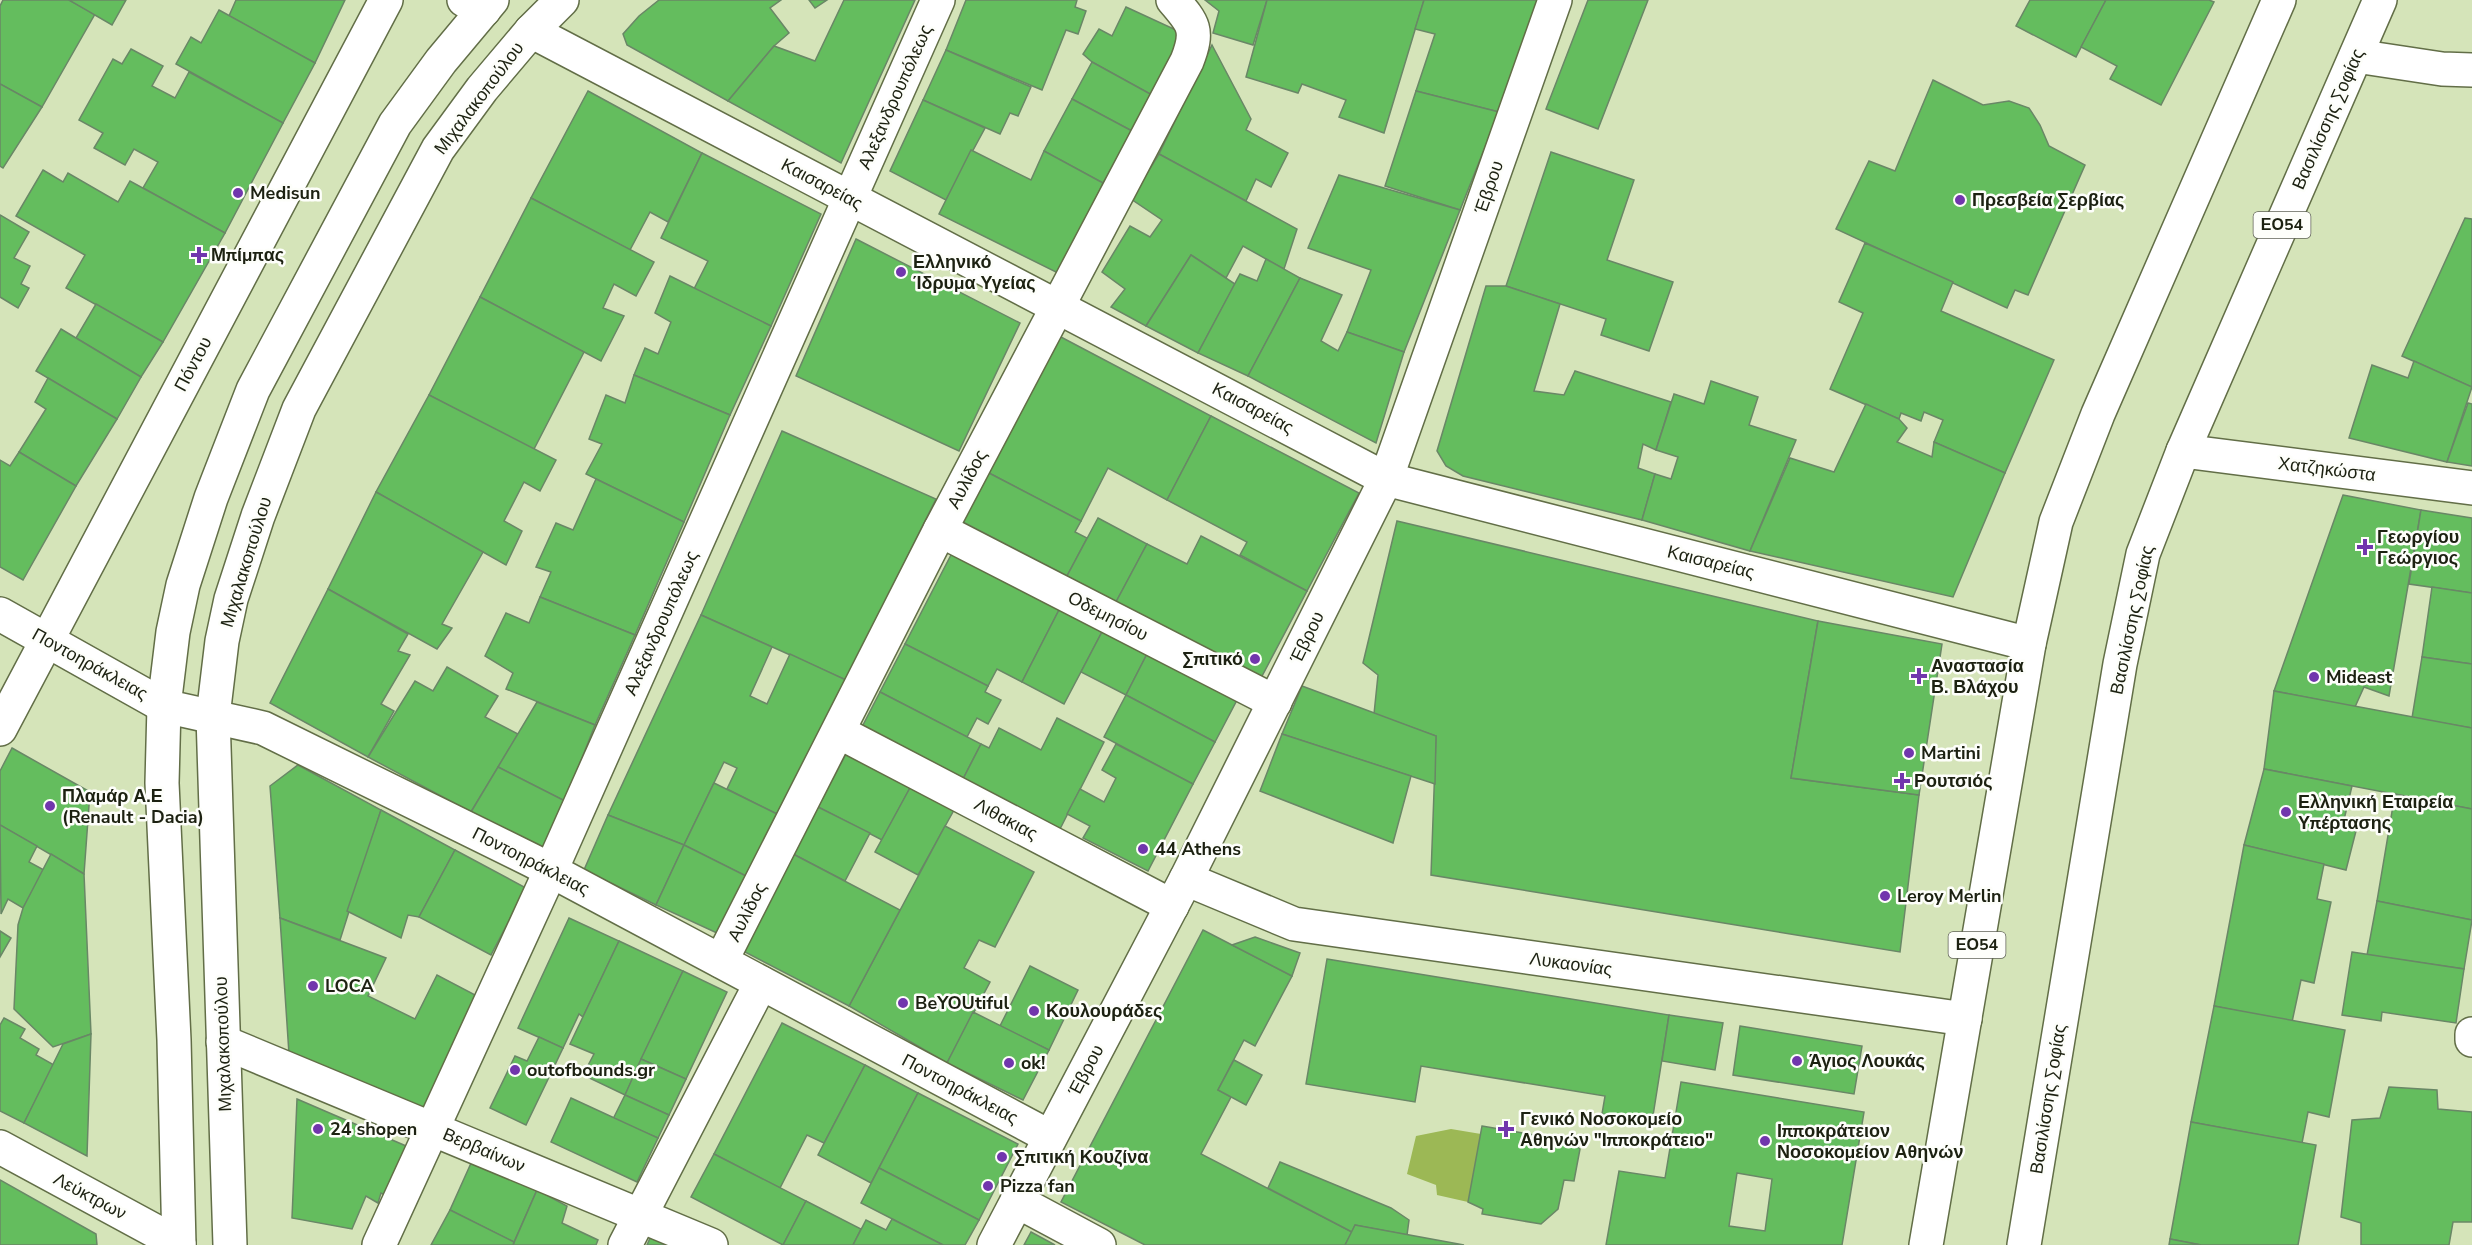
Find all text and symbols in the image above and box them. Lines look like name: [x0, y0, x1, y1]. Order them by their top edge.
street label: Αλεξανδρουπόλεως: [852, 21, 938, 173]
street label: Μιχαλακοπούλου: [429, 37, 529, 159]
street label: Βασιλίσσης Σοφίας: [2286, 45, 2370, 193]
street label: Καισαρείας: [777, 152, 867, 216]
street label: Έβρου: [1468, 157, 1509, 218]
place label: Medisun: [250, 181, 321, 205]
marker: Medisun: [231, 186, 245, 200]
place label: Πρεσβεία Σερβίας: [1972, 188, 2124, 212]
marker: Πρεσβεία Σερβίας: [1953, 193, 1967, 207]
road number: ΕΟ54: [2254, 212, 2310, 238]
place label: Μπίμπας: [211, 243, 284, 267]
marker: Μπίμπας: [192, 248, 206, 262]
place label: Ελληνικό Ίδρυμα Υγείας: [913, 250, 1036, 295]
marker: Ελληνικό Ίδρυμα Υγείας: [894, 265, 908, 279]
street label: Πόντου: [169, 332, 217, 396]
street label: Καισαρείας: [1208, 376, 1298, 440]
street label: Αυλίδος: [941, 445, 993, 513]
street label: Χατζηκώστα: [2277, 451, 2377, 487]
street label: Μιχαλακοπούλου: [215, 494, 277, 630]
place label: Γεωργίου Γεώργιος: [2377, 525, 2459, 570]
street label: Καισαρείας: [1665, 540, 1757, 584]
marker: Γεωργίου Γεώργιος: [2358, 540, 2372, 554]
street label: Βασιλίσσης Σοφίας: [2104, 543, 2160, 697]
street label: Αλεξανδρουπόλεως: [618, 547, 704, 699]
street label: Οδεμησίου: [1064, 586, 1152, 646]
street label: Έβρου: [1284, 607, 1330, 668]
street label: Ποντοηράκλειας: [28, 622, 152, 706]
place label: Σπιτικό: [1183, 647, 1243, 671]
marker: Σπιτικό: [1248, 652, 1262, 666]
place label: Αναστασία Β. Βλάχου: [1931, 654, 2024, 699]
place label: Mideast: [2326, 665, 2392, 689]
marker: Αναστασία Β. Βλάχου: [1912, 669, 1926, 683]
marker: Mideast: [2307, 670, 2321, 684]
place label: Martini: [1921, 741, 1981, 765]
marker: Martini: [1902, 746, 1916, 760]
place label: Ρουτσιός: [1914, 769, 1993, 793]
marker: Ρουτσιός: [1895, 774, 1909, 788]
place label: Πλαμάρ Α.Ε (Renault - Dacia): [62, 784, 204, 829]
place label: Ελληνική Εταιρεία Υπέρτασης: [2298, 790, 2453, 835]
street label: Λιθακιας: [970, 792, 1042, 846]
marker: Πλαμάρ Α.Ε (Renault - Dacia): [43, 799, 57, 813]
marker: Ελληνική Εταιρεία Υπέρτασης: [2279, 805, 2293, 819]
street label: Ποντοηράκλειας: [468, 821, 594, 901]
place label: 44 Athens: [1155, 837, 1241, 861]
marker: 44 Athens: [1136, 842, 1150, 856]
street label: Αυλίδος: [722, 878, 772, 946]
place label: Leroy Merlin: [1897, 884, 2002, 908]
marker: Leroy Merlin: [1878, 889, 1892, 903]
road number: ΕΟ54: [1948, 932, 2006, 958]
street label: Λυκαονίας: [1528, 946, 1614, 982]
place label: LOCA: [325, 974, 375, 998]
street label: Μιχαλακοπούλου: [209, 976, 237, 1112]
marker: LOCA: [306, 979, 320, 993]
place label: BeYOUtiful: [915, 991, 1009, 1015]
marker: BeYOUtiful: [896, 996, 910, 1010]
place label: Κουλουράδες: [1046, 999, 1162, 1023]
marker: Κουλουράδες: [1027, 1004, 1041, 1018]
street label: Βασιλίσσης Σοφίας: [2024, 1022, 2072, 1176]
street label: Έβρου: [1062, 1040, 1109, 1101]
street label: Ποντοηράκλειας: [898, 1048, 1023, 1130]
place label: Άγιος Λουκάς: [1809, 1049, 1925, 1073]
place label: ok!: [1021, 1051, 1045, 1075]
marker: Άγιος Λουκάς: [1790, 1054, 1804, 1068]
marker: ok!: [1002, 1056, 1016, 1070]
place label: outofbounds.gr: [527, 1058, 655, 1082]
marker: outofbounds.gr: [508, 1063, 522, 1077]
place label: Γενικό Νοσοκομείο Αθηνών "Ιπποκράτειο": [1520, 1107, 1713, 1152]
place label: 24 shopen: [330, 1117, 417, 1141]
place label: Ιπποκράτειον Νοσοκομείον Αθηνών: [1777, 1119, 1964, 1164]
marker: Γενικό Νοσοκομείο Αθηνών "Ιπποκράτειο": [1497, 1120, 1515, 1138]
marker: 24 shopen: [311, 1122, 325, 1136]
street label: Βερβαίνων: [439, 1122, 529, 1178]
marker: Ιπποκράτειον Νοσοκομείον Αθηνών: [1758, 1134, 1772, 1148]
place label: Σπιτική Κουζίνα: [1014, 1145, 1148, 1169]
marker: Σπιτική Κουζίνα: [995, 1150, 1009, 1164]
street label: Λεύκτρων: [49, 1167, 131, 1225]
place label: Pizza fan: [1000, 1174, 1075, 1198]
marker: Pizza fan: [981, 1179, 995, 1193]

